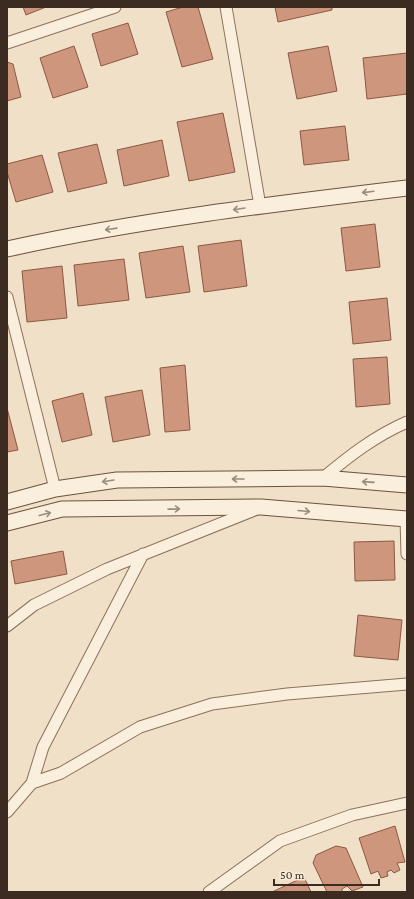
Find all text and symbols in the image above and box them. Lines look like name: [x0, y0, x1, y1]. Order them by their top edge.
one-way arrow: [362, 189, 375, 196]
one-way arrow: [233, 206, 246, 214]
one-way arrow: [105, 225, 118, 233]
one-way arrow: [232, 475, 245, 483]
one-way arrow: [102, 477, 115, 485]
one-way arrow: [362, 478, 375, 485]
one-way arrow: [167, 505, 180, 512]
one-way arrow: [297, 507, 310, 514]
one-way arrow: [38, 509, 51, 517]
scale bar: [274, 861, 379, 887]
text: 50 m: [280, 868, 305, 882]

